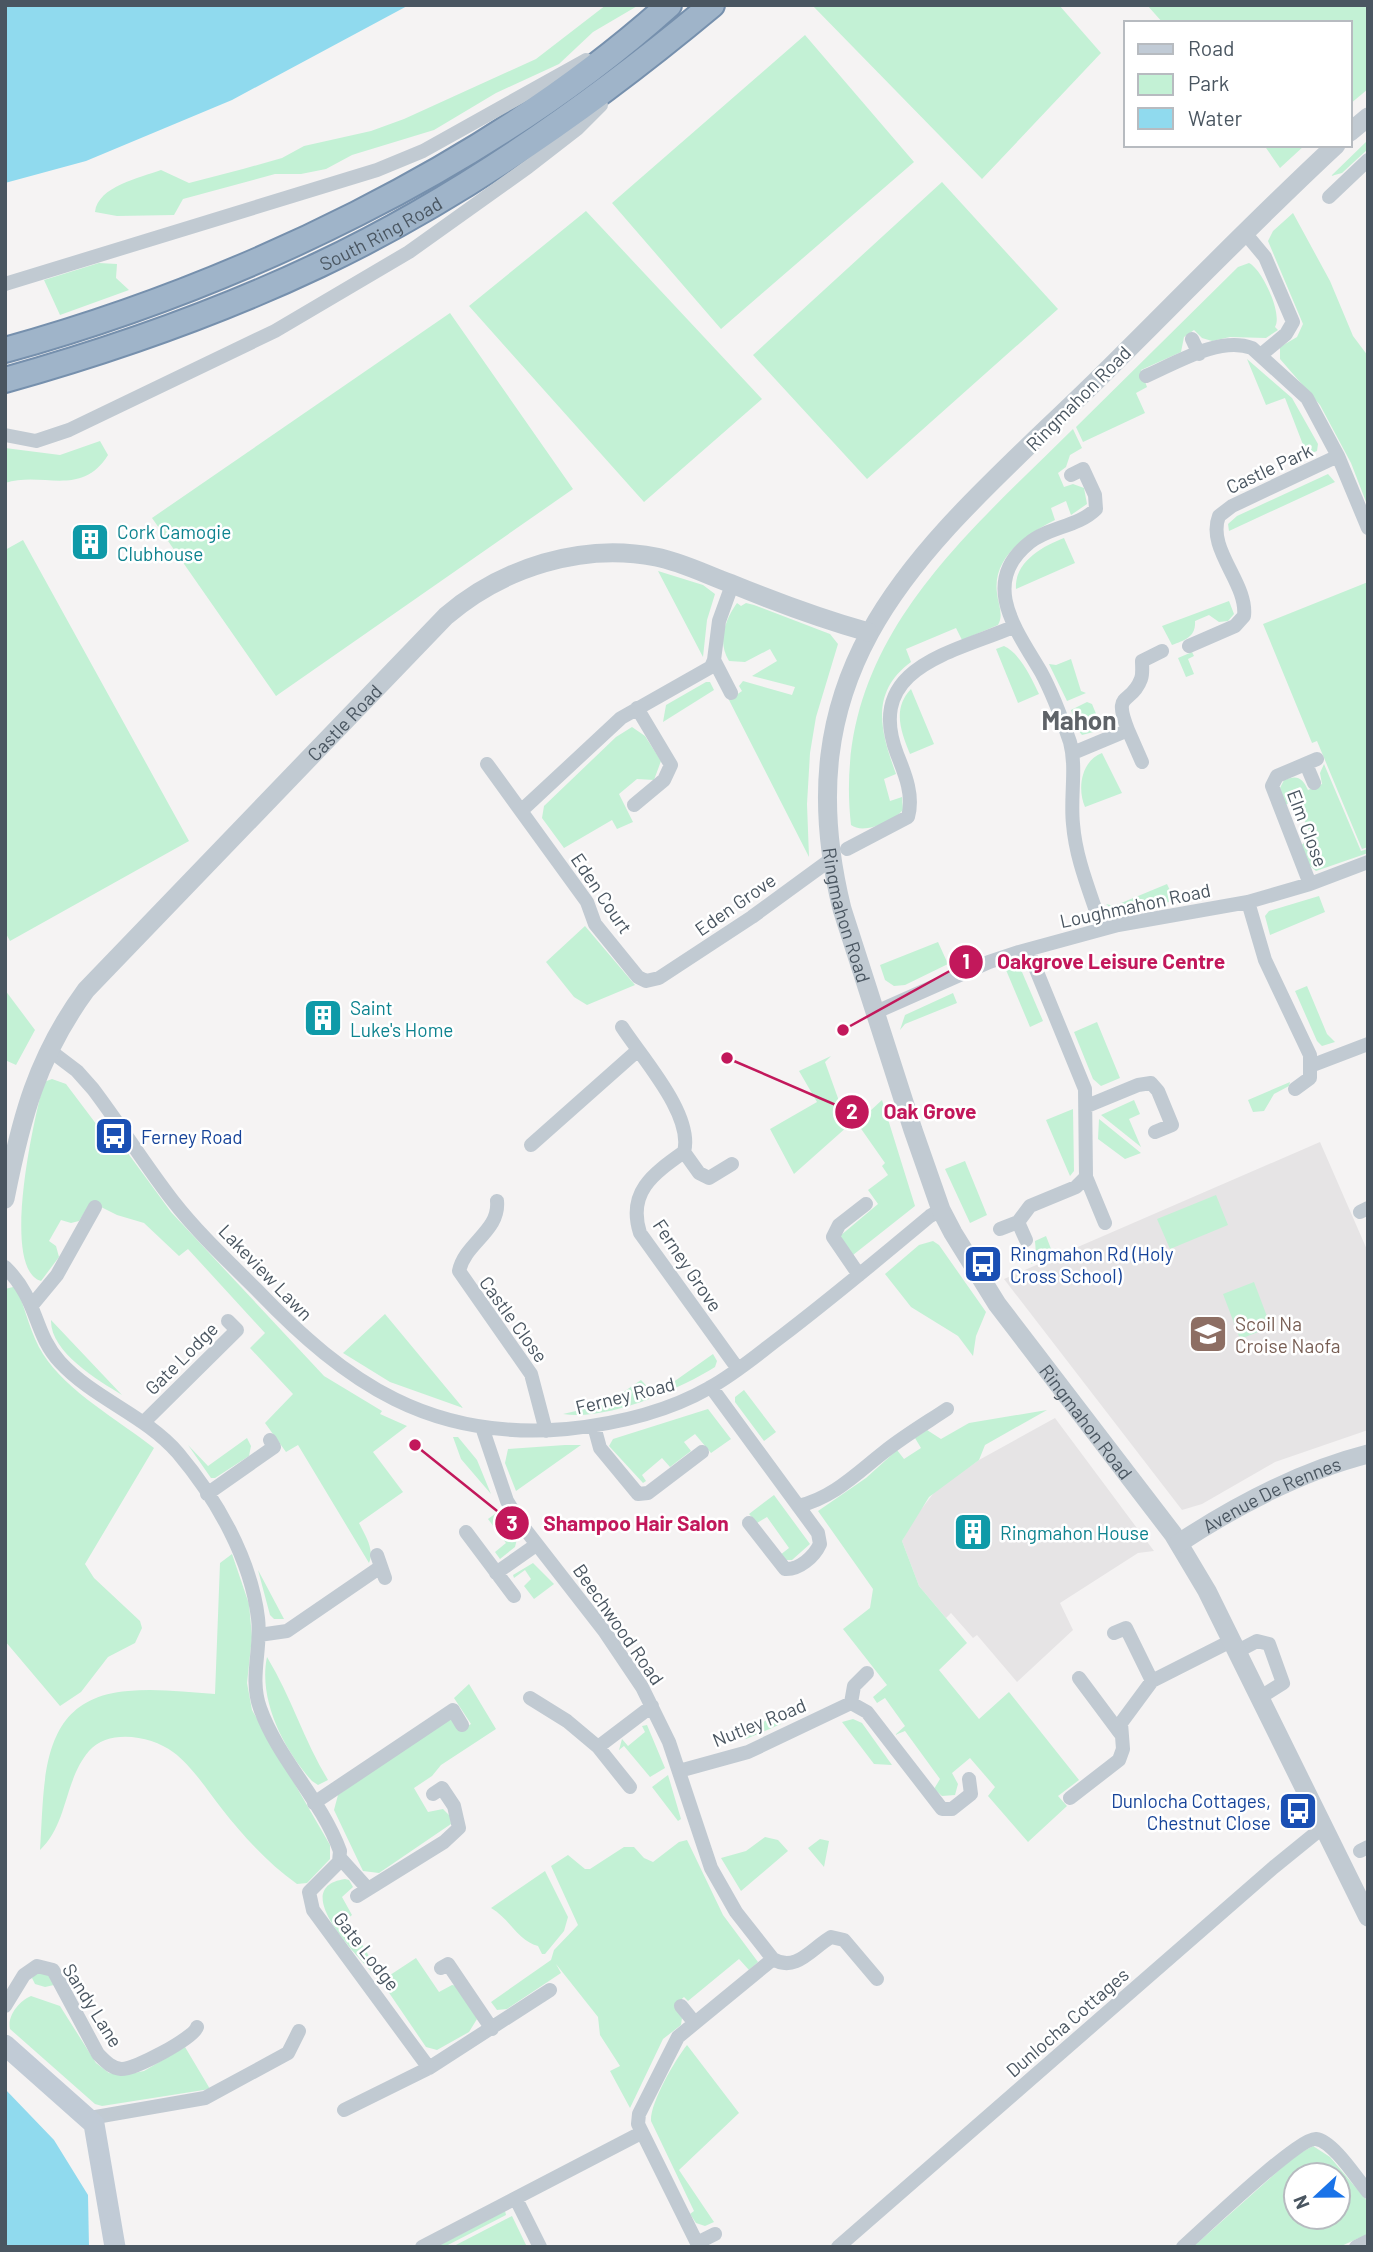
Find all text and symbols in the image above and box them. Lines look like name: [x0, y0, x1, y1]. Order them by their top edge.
legend: [1124, 21, 1352, 147]
text: Road: [1188, 35, 1234, 60]
text: Park: [1188, 70, 1229, 95]
text: Water: [1188, 105, 1243, 130]
street label: South Ring Road: [315, 191, 446, 275]
street label: Ringmahon Road: [1021, 341, 1135, 455]
street label: Castle Park: [1222, 438, 1316, 498]
place label: Cork Camogie Clubhouse: [117, 520, 231, 565]
building icon: Cork Camogie Clubhouse: [69, 521, 111, 563]
street label: Castle Road: [302, 679, 386, 765]
district label: Mahon: [1041, 704, 1117, 735]
street label: Elm Close: [1283, 786, 1333, 870]
street label: Ringmahon Road: [819, 846, 876, 985]
street label: Eden Court: [567, 848, 637, 938]
street label: Eden Grove: [690, 868, 780, 940]
street label: Loughmahon Road: [1057, 878, 1213, 932]
callout: Oakgrove Leisure Centre: [948, 941, 1240, 983]
text: 1: [962, 948, 970, 973]
text: Oakgrove Leisure Centre: [997, 948, 1225, 973]
place label: Saint Luke's Home: [350, 996, 453, 1041]
building icon: Saint Luke's Home: [302, 997, 344, 1039]
callout: Oak Grove: [834, 1091, 990, 1133]
text: 2: [846, 1098, 858, 1123]
text: Oak Grove: [884, 1098, 976, 1123]
bus stop icon: Ferney Road: [93, 1115, 135, 1157]
place label: Ferney Road: [141, 1125, 243, 1148]
street label: Ferney Grove: [649, 1214, 727, 1316]
street label: Lakeview Lawn: [214, 1219, 318, 1325]
place label: Ringmahon Rd (Holy Cross School): [1010, 1242, 1174, 1287]
bus stop icon: Ringmahon Rd (Holy Cross School): [962, 1243, 1004, 1285]
street label: Castle Close: [475, 1271, 553, 1367]
place label: Scoil Na Croise Naofa: [1235, 1312, 1341, 1357]
school or university icon: Scoil Na Croise Naofa: [1187, 1313, 1229, 1355]
street label: Gate Lodge: [140, 1317, 222, 1399]
street label: Ringmahon Road: [1035, 1359, 1138, 1483]
street label: Ferney Road: [573, 1372, 677, 1418]
street label: Avenue De Rennes: [1198, 1451, 1344, 1537]
callout: Shampoo Hair Salon: [494, 1502, 743, 1544]
text: 3: [506, 1510, 518, 1535]
text: Shampoo Hair Salon: [543, 1510, 729, 1535]
building icon: Ringmahon House: [952, 1511, 994, 1553]
place label: Ringmahon House: [1000, 1521, 1149, 1544]
street label: Beechwood Road: [569, 1559, 669, 1689]
street label: Nutley Road: [709, 1693, 809, 1751]
place label: Dunlocha Cottages, Chestnut Close: [1111, 1789, 1271, 1834]
bus stop icon: Dunlocha Cottages, Chestnut Close: [1277, 1790, 1319, 1832]
street label: Gate Lodge: [329, 1907, 405, 1995]
street label: Sandy Lane: [58, 1959, 128, 2051]
street label: Dunlocha Cottages: [1001, 1963, 1133, 2081]
north arrow: [1282, 2161, 1352, 2231]
text: N: [1288, 2192, 1314, 2213]

